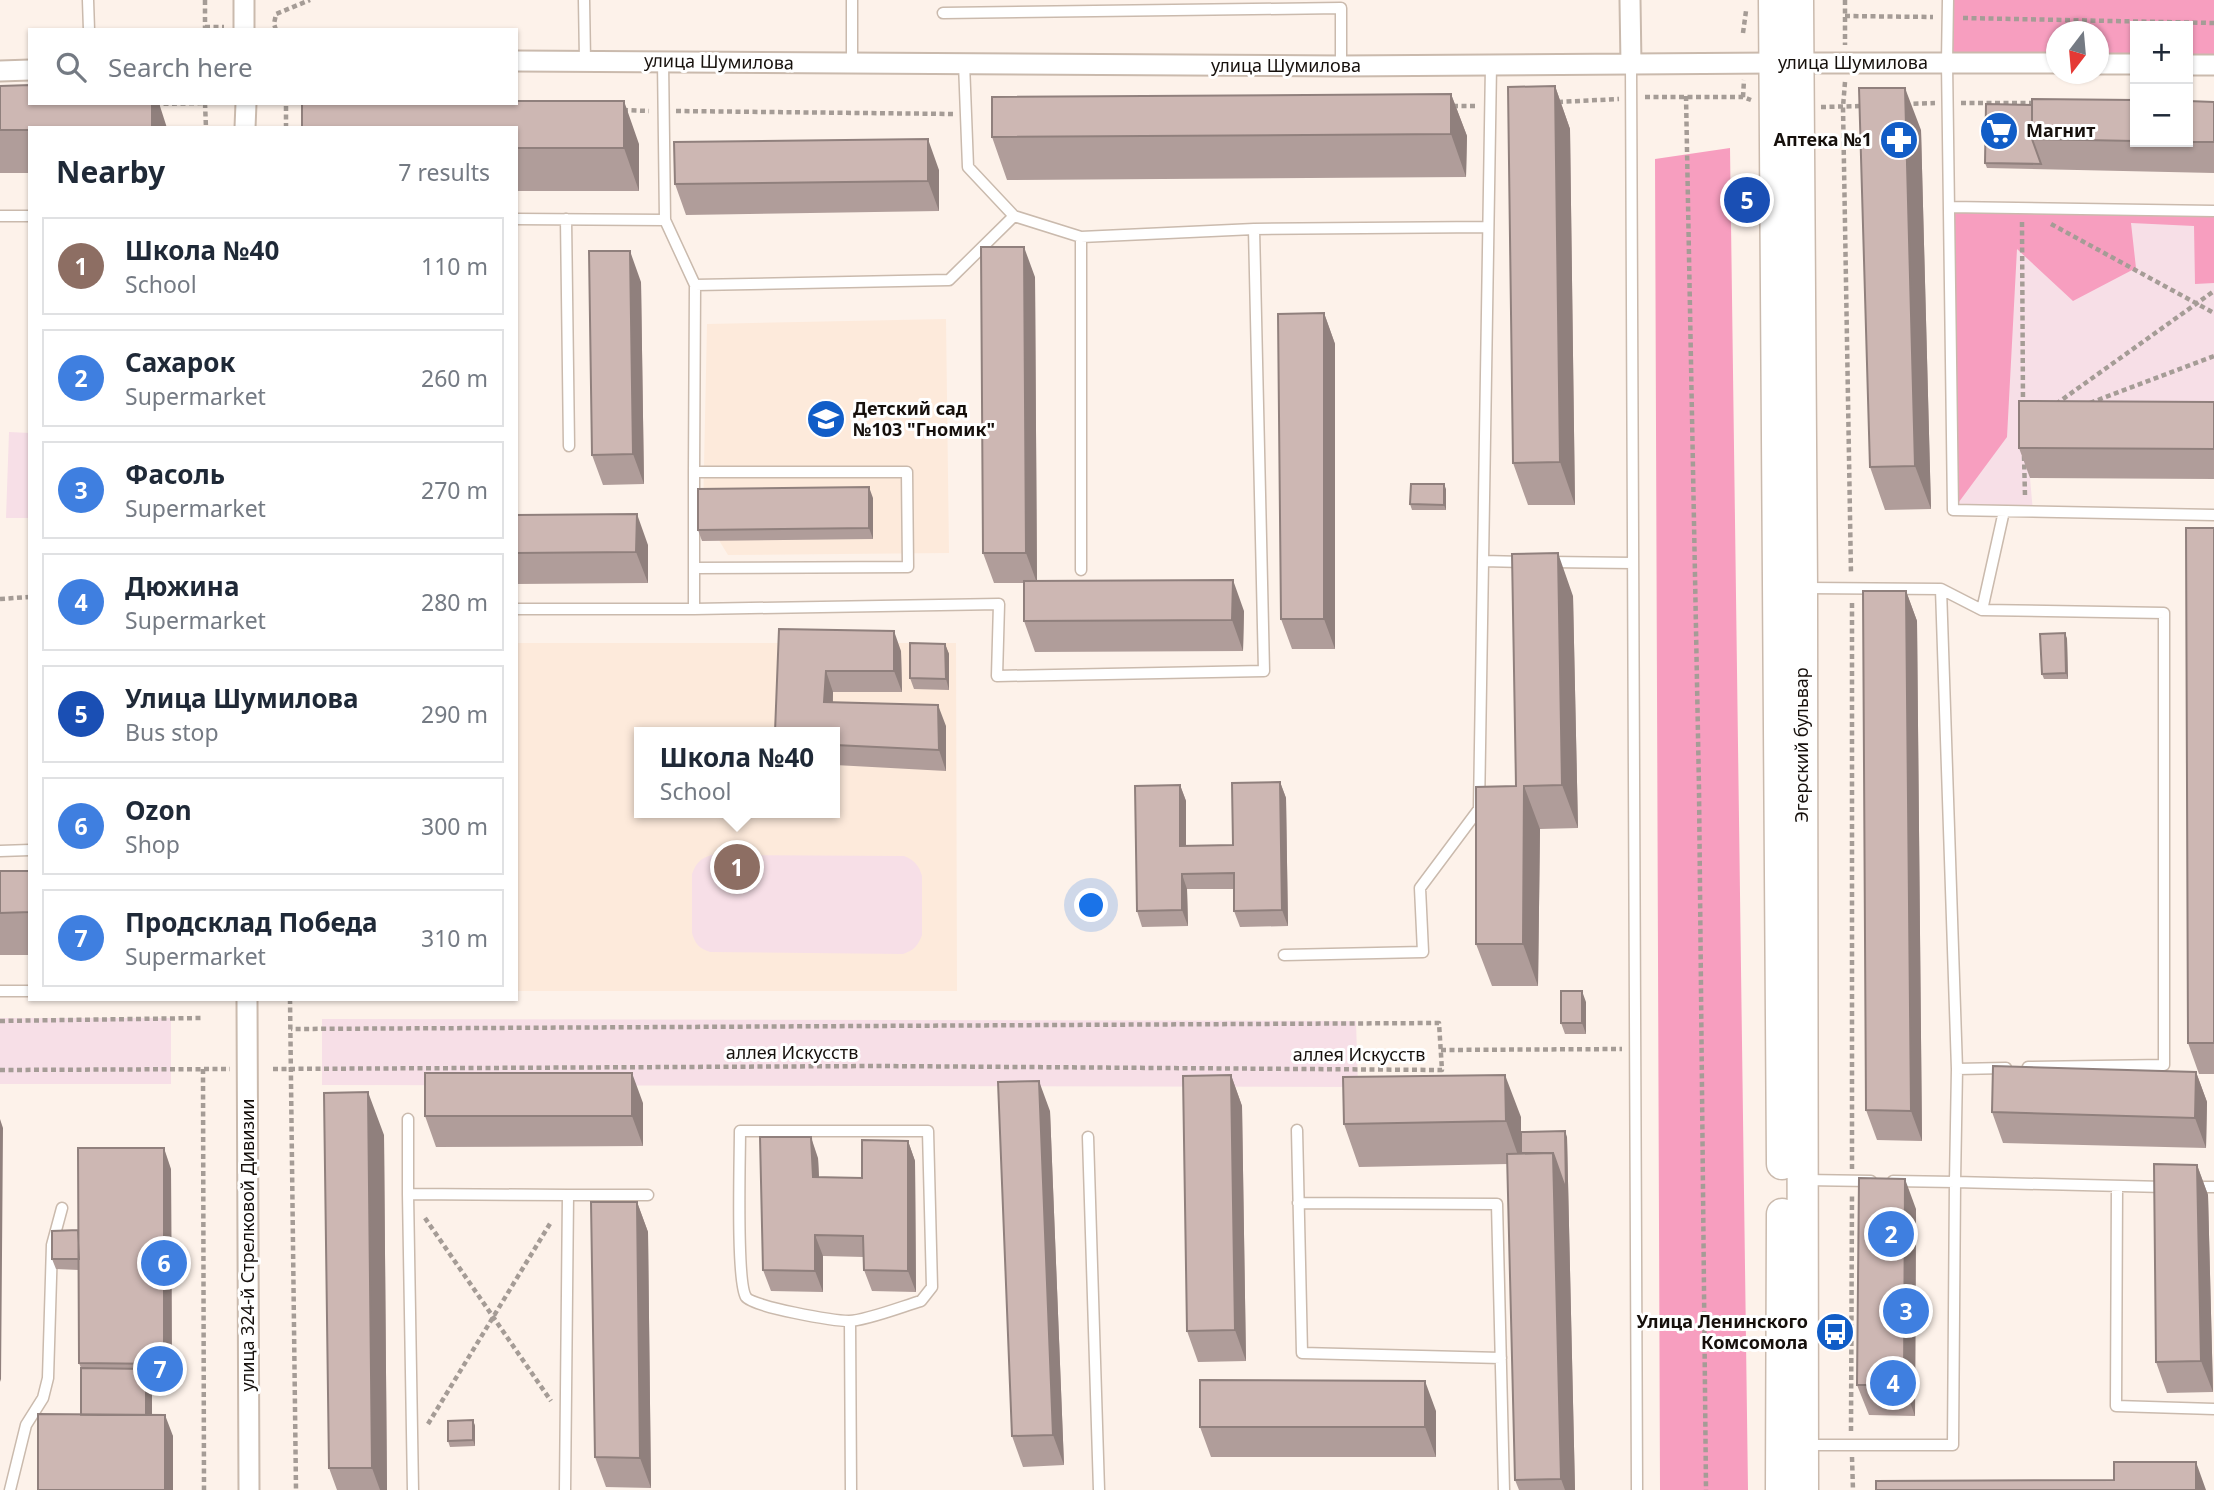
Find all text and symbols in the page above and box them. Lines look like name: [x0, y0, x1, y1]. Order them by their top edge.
north arrow: [2046, 21, 2109, 84]
map controls: [2130, 21, 2193, 147]
button: +: [2130, 21, 2193, 84]
search box: [28, 28, 518, 105]
icon: search: [52, 48, 90, 86]
street label: улица Шумилова: [644, 48, 794, 74]
text: Search here: [108, 49, 253, 85]
street label: улица Шумилова: [1778, 50, 1928, 74]
street label: улица Шумилова: [1211, 53, 1361, 77]
button: −: [2130, 84, 2193, 147]
supermarket icon: Магнит: [1978, 110, 2020, 152]
place label: Магнит: [2026, 118, 2095, 142]
pharmacy icon: Аптека №1: [1878, 119, 1920, 161]
place label: Аптека №1: [1773, 127, 1872, 151]
text: Nearby: [56, 151, 165, 192]
text: 7 results: [398, 156, 490, 188]
pin: 5: [1724, 174, 1770, 226]
text: Школа №40: [125, 232, 279, 268]
text: 1: [74, 250, 88, 282]
text: 110 m: [421, 250, 488, 282]
text: School: [125, 268, 197, 300]
text: Сахарок: [125, 344, 235, 380]
text: 2: [74, 362, 88, 394]
text: 260 m: [421, 362, 488, 394]
text: Supermarket: [125, 380, 266, 412]
place label: Детский сад №103 "Гномик": [853, 396, 995, 441]
school or university icon: Детский сад №103 "Гномик": [805, 398, 847, 440]
text: Фасоль: [125, 456, 225, 492]
text: 3: [74, 474, 88, 506]
text: 270 m: [421, 474, 488, 506]
text: Supermarket: [125, 492, 266, 524]
text: Дюжина: [125, 568, 239, 604]
text: 4: [74, 586, 88, 618]
text: 280 m: [421, 586, 488, 618]
text: Supermarket: [125, 604, 266, 636]
street label: Эгерский бульвар: [1789, 667, 1813, 823]
text: Улица Шумилова: [125, 680, 359, 716]
text: 5: [74, 698, 88, 730]
text: 290 m: [421, 698, 488, 730]
text: Bus stop: [125, 716, 219, 748]
popup: [634, 727, 840, 818]
text: Школа №40: [660, 739, 814, 775]
text: School: [660, 775, 732, 807]
text: Ozon: [125, 792, 192, 828]
text: 6: [74, 810, 88, 842]
text: 300 m: [421, 810, 488, 842]
text: Shop: [125, 828, 180, 860]
pin: 1: [714, 841, 760, 893]
your location: [1074, 888, 1108, 922]
text: Продсклад Победа: [125, 904, 378, 940]
text: 7: [74, 922, 88, 954]
text: 310 m: [421, 922, 488, 954]
text: Supermarket: [125, 940, 266, 972]
street label: аллея Искусств: [726, 1040, 858, 1064]
street label: аллея Искусств: [1293, 1042, 1425, 1066]
street label: улица 324-й Стрелковой Дивизии: [235, 1099, 259, 1391]
pin: 2: [1868, 1208, 1914, 1260]
pin: 6: [141, 1237, 187, 1289]
pin: 3: [1883, 1285, 1929, 1337]
place label: Улица Ленинского Комсомола: [1636, 1309, 1808, 1354]
bus stop icon: Улица Ленинского Комсомола: [1814, 1311, 1856, 1353]
pin: 7: [137, 1343, 183, 1395]
pin: 4: [1870, 1357, 1916, 1409]

